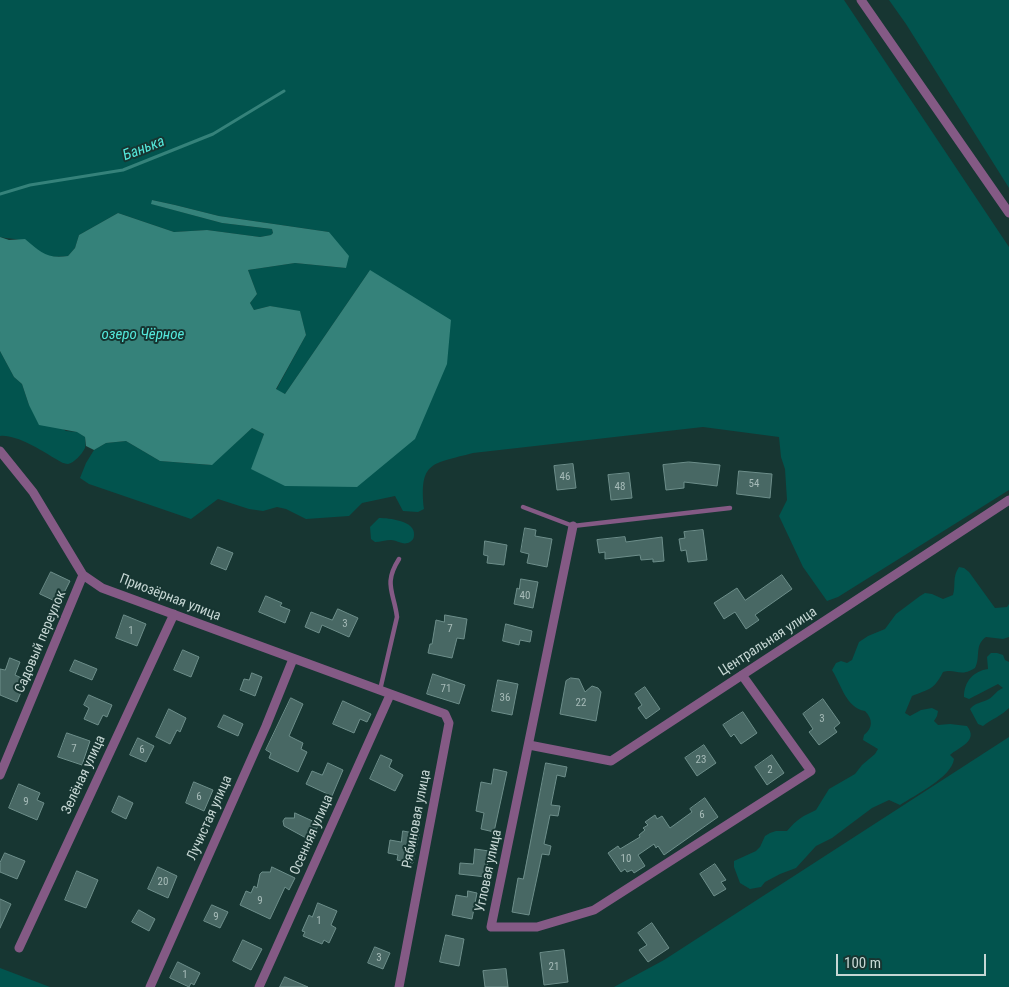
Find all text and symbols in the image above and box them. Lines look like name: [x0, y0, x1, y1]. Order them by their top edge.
water label: Банька: [121, 133, 167, 165]
water label: озеро Чёрное: [102, 326, 184, 344]
house number: 46: [560, 470, 570, 484]
house number: 54: [749, 477, 759, 491]
house number: 48: [615, 480, 625, 494]
street label: Приозёрная улица: [117, 571, 223, 625]
street label: Садовый переулок: [12, 588, 70, 696]
house number: 40: [520, 589, 530, 603]
street label: Центральная улица: [716, 604, 820, 680]
house number: 3: [342, 617, 348, 631]
house number: 7: [447, 622, 453, 636]
house number: 1: [128, 624, 134, 638]
house number: 71: [441, 682, 451, 696]
house number: 36: [500, 691, 510, 705]
house number: 22: [576, 696, 586, 710]
house number: 3: [819, 712, 825, 726]
street label: Зелёная улица: [58, 733, 110, 817]
house number: 7: [71, 742, 77, 756]
house number: 6: [139, 743, 145, 757]
house number: 23: [696, 753, 706, 767]
house number: 2: [767, 763, 773, 777]
street label: Рябиновая улица: [399, 768, 435, 870]
street label: Лучистая улица: [184, 773, 236, 863]
house number: 6: [196, 790, 202, 804]
street label: Осенняя улица: [287, 792, 337, 878]
house number: 9: [23, 795, 29, 809]
house number: 6: [699, 808, 705, 822]
street label: Угловая улица: [472, 828, 506, 914]
house number: 10: [621, 852, 631, 866]
house number: 20: [158, 875, 168, 889]
house number: 9: [257, 894, 263, 908]
house number: 9: [213, 910, 219, 924]
house number: 1: [316, 914, 322, 928]
scale bar: [839, 944, 989, 976]
house number: 3: [376, 951, 382, 965]
text: 100 m: [844, 954, 881, 972]
house number: 21: [549, 960, 559, 974]
house number: 1: [182, 968, 188, 982]

